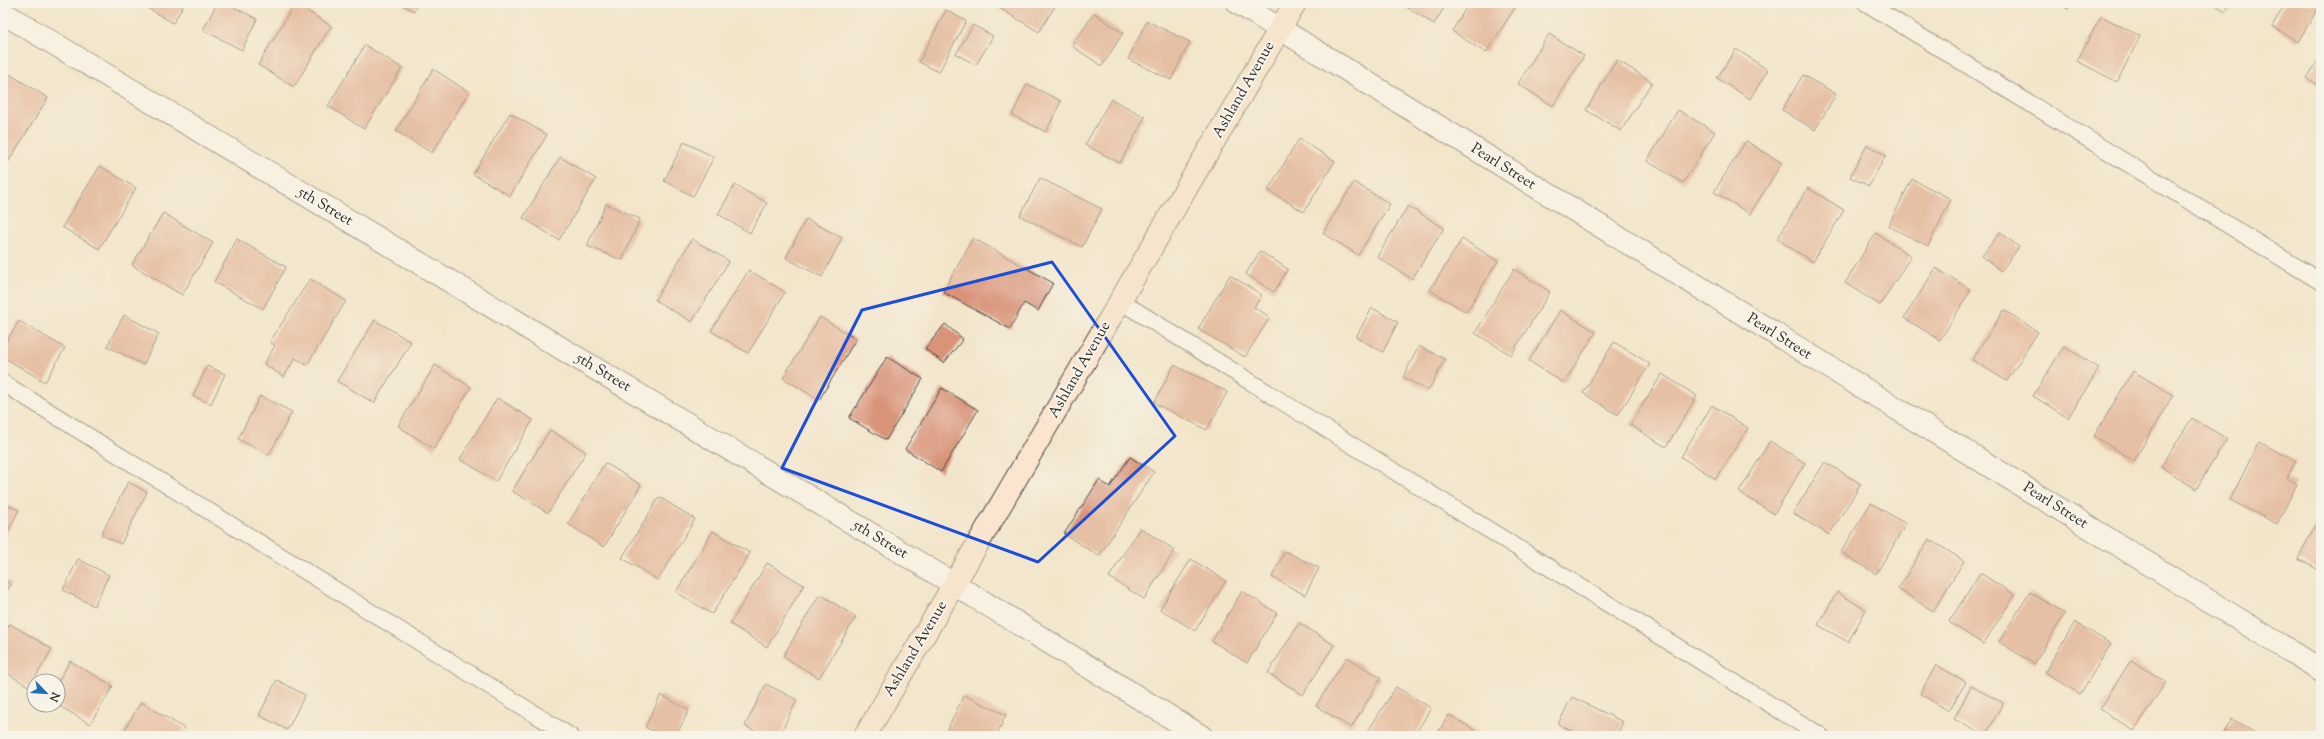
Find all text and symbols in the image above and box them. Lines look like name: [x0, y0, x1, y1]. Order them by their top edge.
street label: Ashland Avenue: [1208, 38, 1280, 142]
street label: Pearl Street: [1466, 139, 1540, 195]
street label: 5th Street: [293, 182, 357, 232]
street label: Pearl Street: [1742, 309, 1816, 365]
street label: Ashland Avenue: [1044, 318, 1116, 422]
street label: 5th Street: [571, 348, 635, 398]
street label: Pearl Street: [2018, 478, 2092, 534]
street label: 5th Street: [848, 515, 912, 565]
street label: Ashland Avenue: [879, 597, 953, 701]
north arrow: [26, 673, 66, 713]
text: N: [45, 689, 64, 704]

